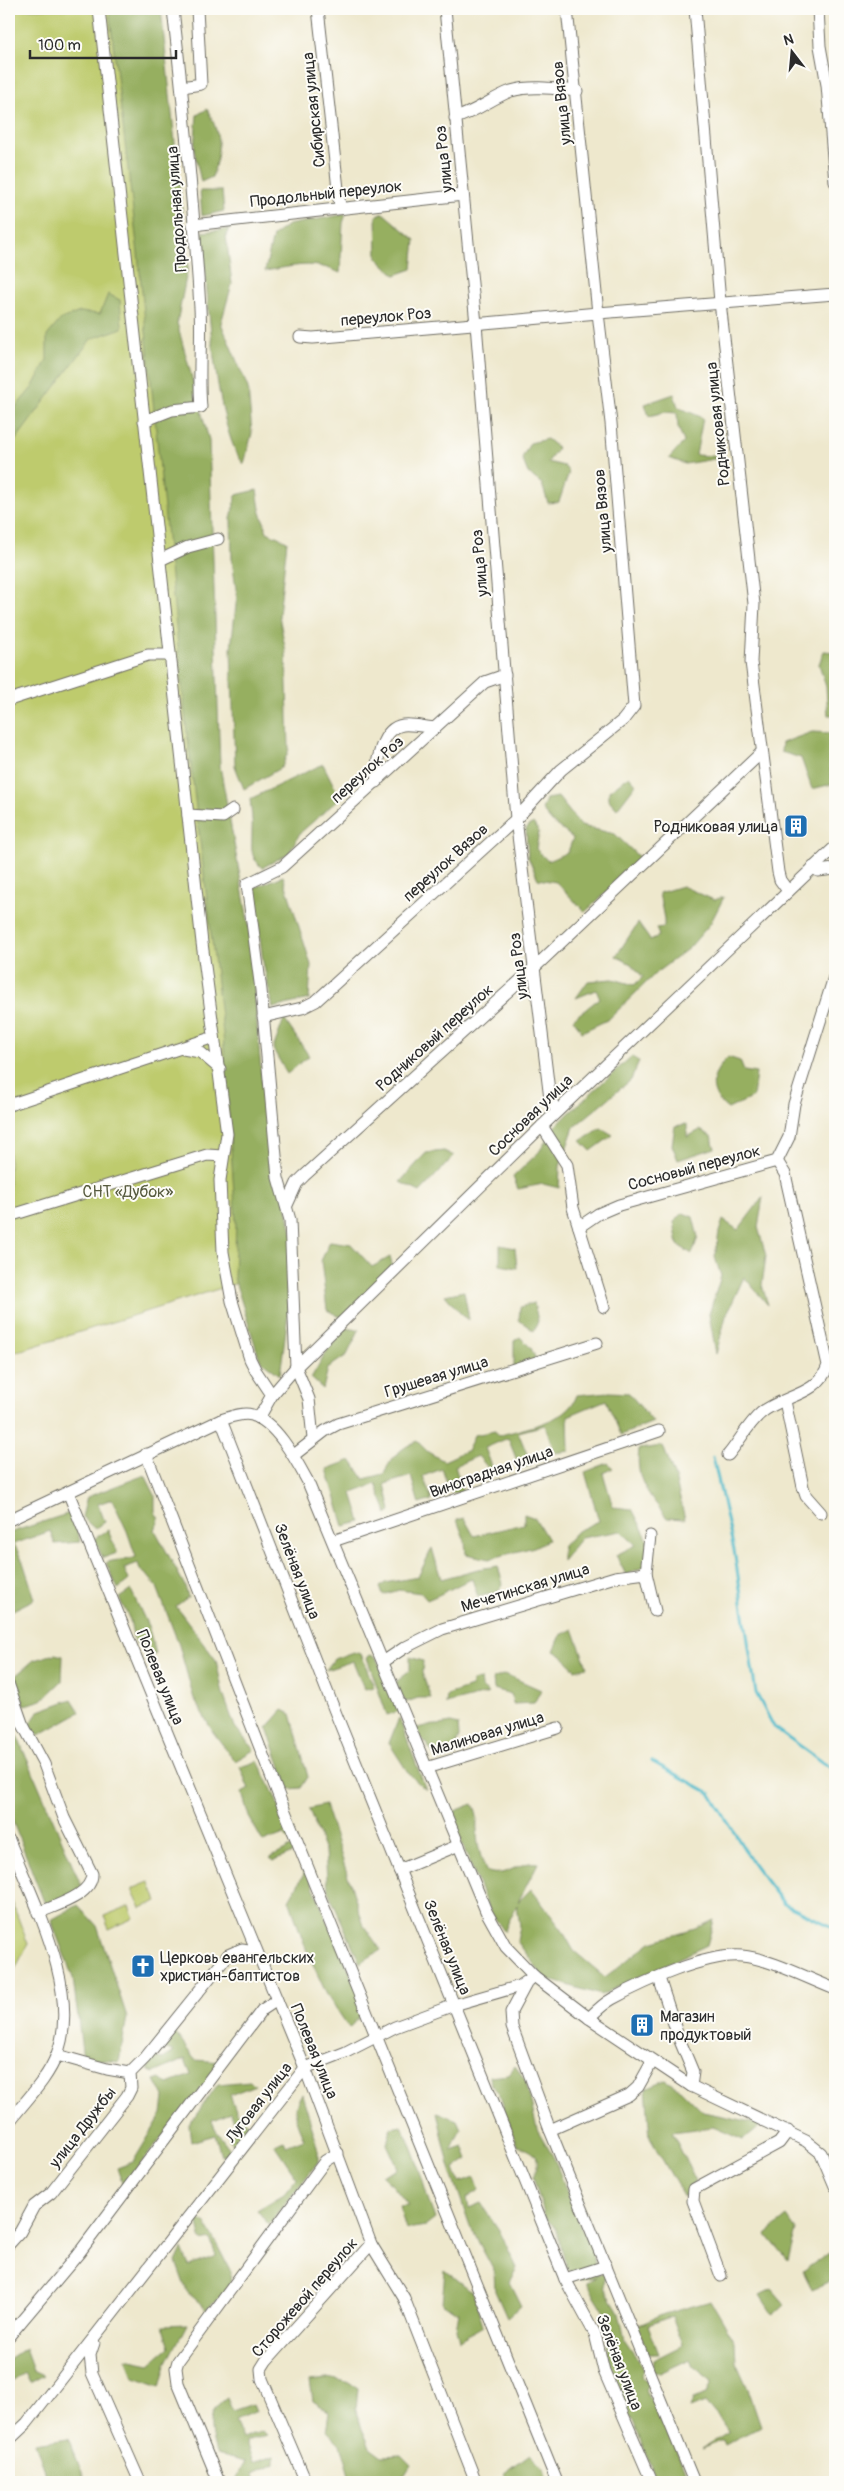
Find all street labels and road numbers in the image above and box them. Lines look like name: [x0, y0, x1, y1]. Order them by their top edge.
street label: Сибирская улица: [298, 51, 330, 168]
street label: улица Вязов: [548, 60, 576, 147]
street label: улица Роз: [431, 124, 458, 195]
street label: Продольная улица: [163, 145, 191, 272]
street label: Продольный переулок: [249, 176, 403, 212]
street label: переулок Роз: [340, 303, 432, 331]
street label: Родниковая улица: [702, 361, 734, 487]
street label: улица Вязов: [589, 468, 617, 555]
street label: улица Роз: [467, 528, 493, 598]
street label: переулок Роз: [327, 732, 408, 808]
street label: переулок Вязов: [399, 819, 492, 906]
street label: улица Роз: [505, 931, 533, 1002]
street label: Родниковый переулок: [372, 980, 497, 1096]
street label: Сосновая улица: [484, 1071, 577, 1161]
street label: Сосновый переулок: [626, 1141, 763, 1195]
street label: Грушевая улица: [382, 1352, 491, 1402]
street label: Виноградная улица: [427, 1441, 556, 1502]
street label: Зелёная улица: [270, 1521, 324, 1622]
street label: Мечетинская улица: [459, 1559, 592, 1617]
street label: Полевая улица: [132, 1627, 188, 1728]
street label: Малиновая улица: [428, 1707, 546, 1761]
street label: Зелёная улица: [419, 1897, 475, 1998]
street label: Полевая улица: [286, 2001, 342, 2102]
street label: Луговая улица: [221, 2058, 296, 2148]
street label: улица Дружбы: [44, 2083, 121, 2173]
street label: Сторожевой переулок: [247, 2234, 362, 2362]
street label: Зелёная улица: [592, 2312, 646, 2413]

